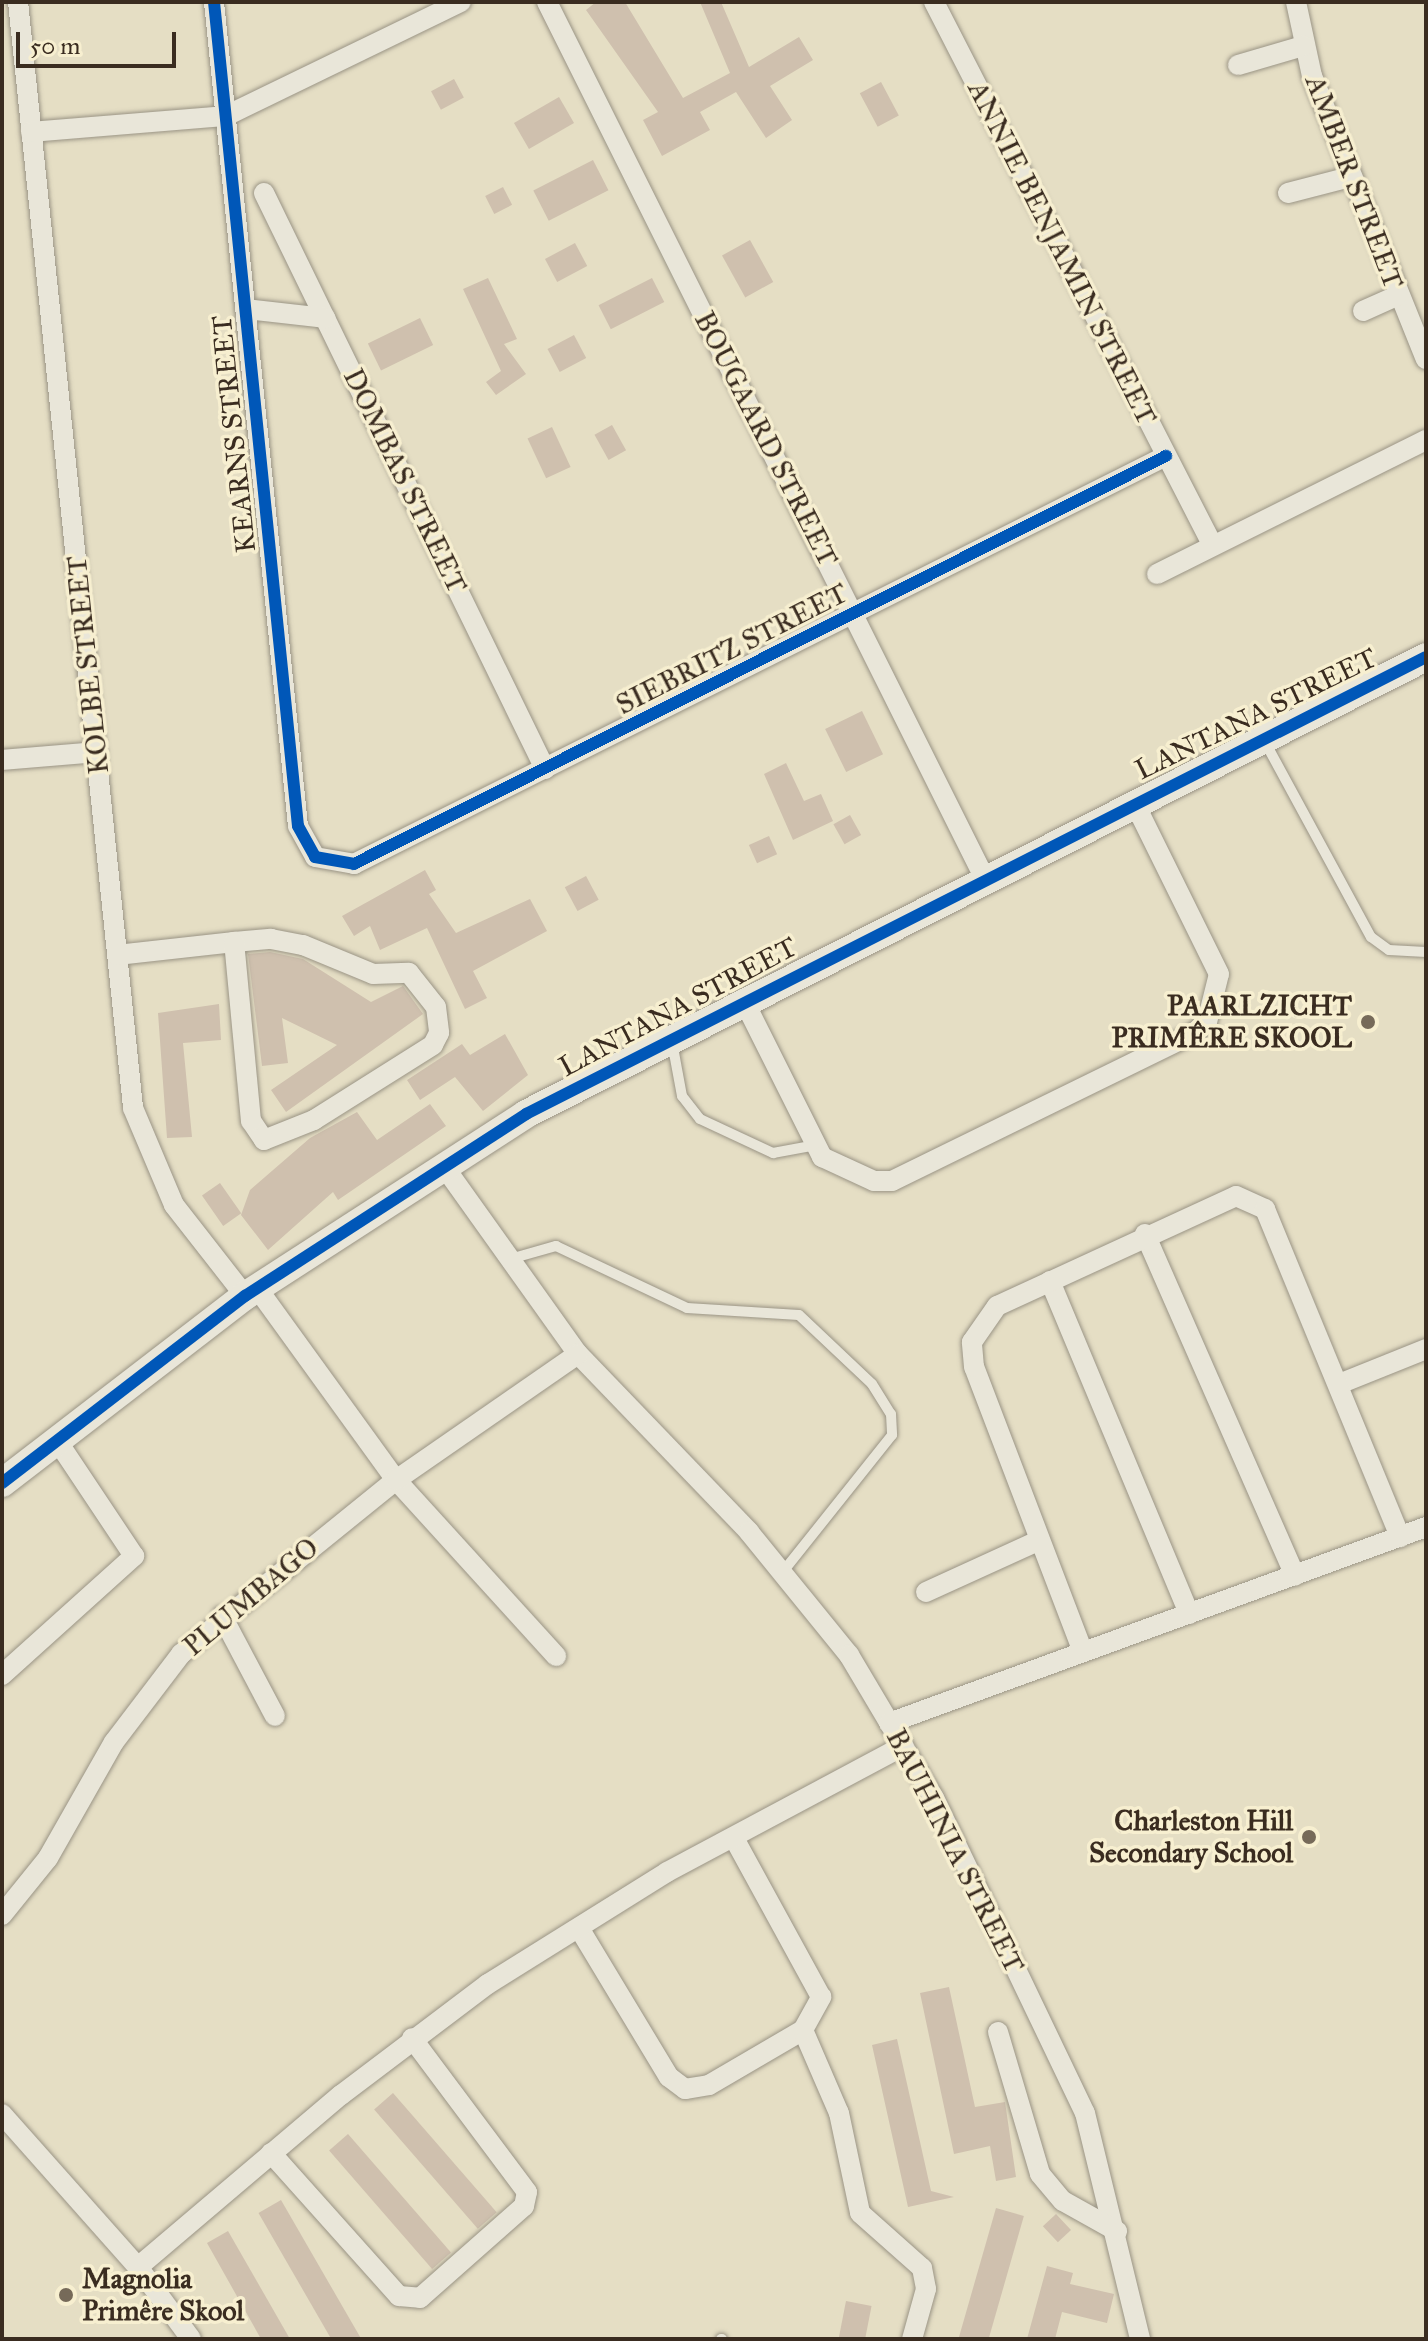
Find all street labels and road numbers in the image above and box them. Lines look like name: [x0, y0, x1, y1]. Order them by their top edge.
street label: AMBER STREET: [1298, 70, 1410, 294]
street label: ANNIE BENJAMIN STREET: [960, 75, 1164, 431]
street label: BOUGAARD STREET: [687, 306, 845, 572]
street label: KEARNS STREET: [205, 314, 263, 554]
street label: DOMBAS STREET: [336, 363, 474, 599]
street label: KOLBE STREET: [60, 554, 116, 776]
street label: SIEBRITZ STREET: [611, 576, 853, 722]
street label: LANTANA STREET: [1130, 641, 1382, 787]
street label: LANTANA STREET: [553, 930, 803, 1084]
street label: PLUMBAGO: [177, 1531, 325, 1663]
street label: BAUHINIA STREET: [879, 1723, 1031, 1979]

